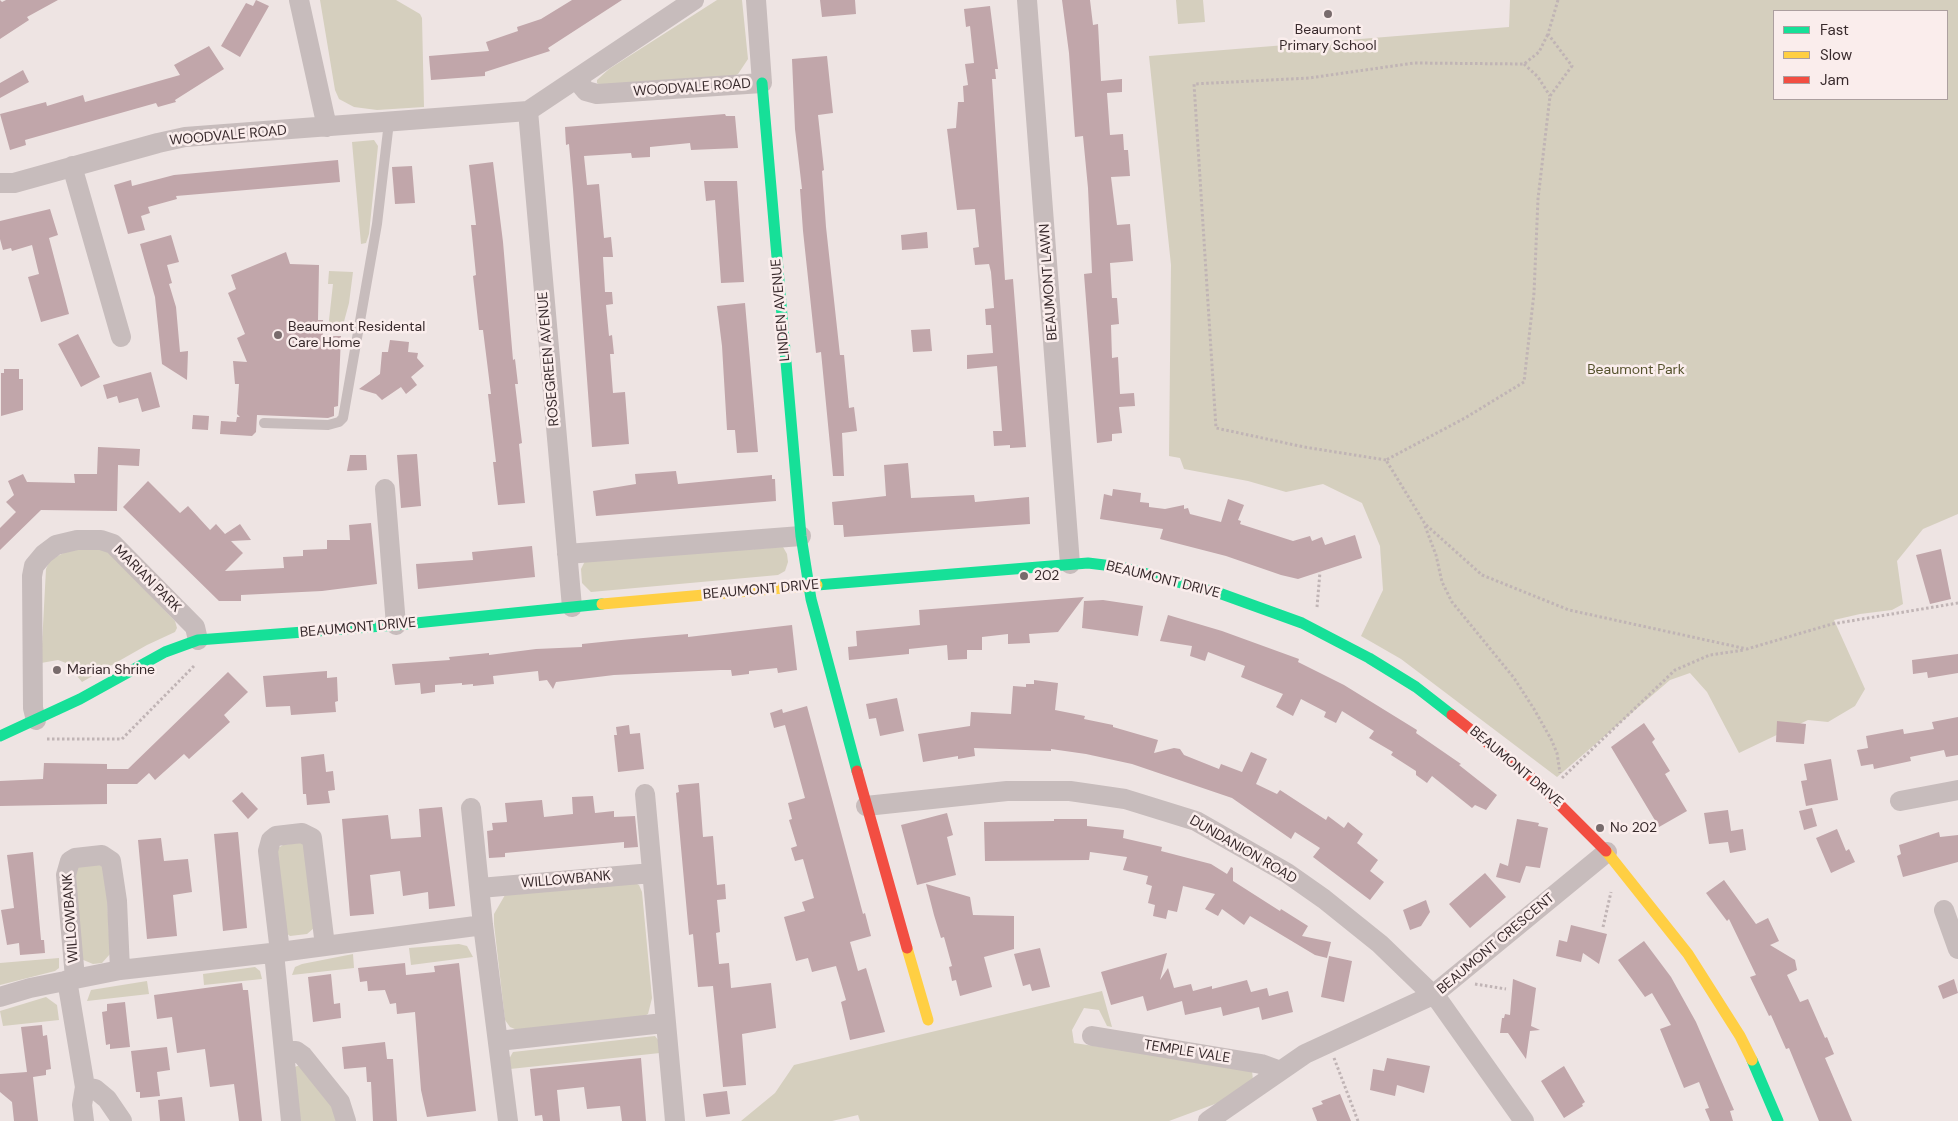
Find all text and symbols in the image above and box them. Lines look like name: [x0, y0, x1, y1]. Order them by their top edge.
marker: Beaumont Primary School: [1322, 8, 1334, 20]
legend: [1773, 10, 1948, 100]
text: Fast: [1820, 20, 1849, 40]
place label: Beaumont Primary School: [1279, 22, 1377, 54]
text: Slow: [1820, 45, 1852, 65]
text: Jam: [1820, 70, 1849, 90]
street label: WOODVALE ROAD: [633, 76, 751, 100]
street label: WOODVALE ROAD: [169, 122, 287, 150]
street label: BEAUMONT LAWN: [1037, 223, 1061, 341]
street label: LINDEN AVENUE: [768, 258, 794, 362]
street label: ROSEGREEN AVENUE: [535, 291, 563, 427]
place label: Beaumont Residental Care Home: [288, 319, 425, 352]
marker: Beaumont Residental Care Home: [272, 329, 284, 341]
park label: Beaumont Park: [1587, 362, 1685, 378]
street label: MARIAN PARK: [110, 542, 184, 616]
street label: BEAUMONT DRIVE: [1104, 558, 1222, 602]
place label: 202: [1034, 568, 1059, 584]
marker: 202: [1018, 570, 1030, 582]
street label: BEAUMONT DRIVE: [702, 577, 820, 603]
street label: BEAUMONT DRIVE: [299, 615, 417, 641]
place label: Marian Shrine: [67, 662, 155, 678]
marker: Marian Shrine: [51, 664, 63, 676]
street label: BEAUMONT DRIVE: [1466, 723, 1566, 811]
street label: DUNDANION ROAD: [1186, 812, 1300, 888]
place label: No 202: [1610, 820, 1657, 836]
marker: No 202: [1594, 822, 1606, 834]
street label: WILLOWBANK: [520, 868, 612, 892]
street label: WILLOWBANK: [59, 872, 83, 964]
street label: BEAUMONT CRESCENT: [1434, 890, 1558, 998]
street label: TEMPLE VALE: [1143, 1037, 1231, 1067]

